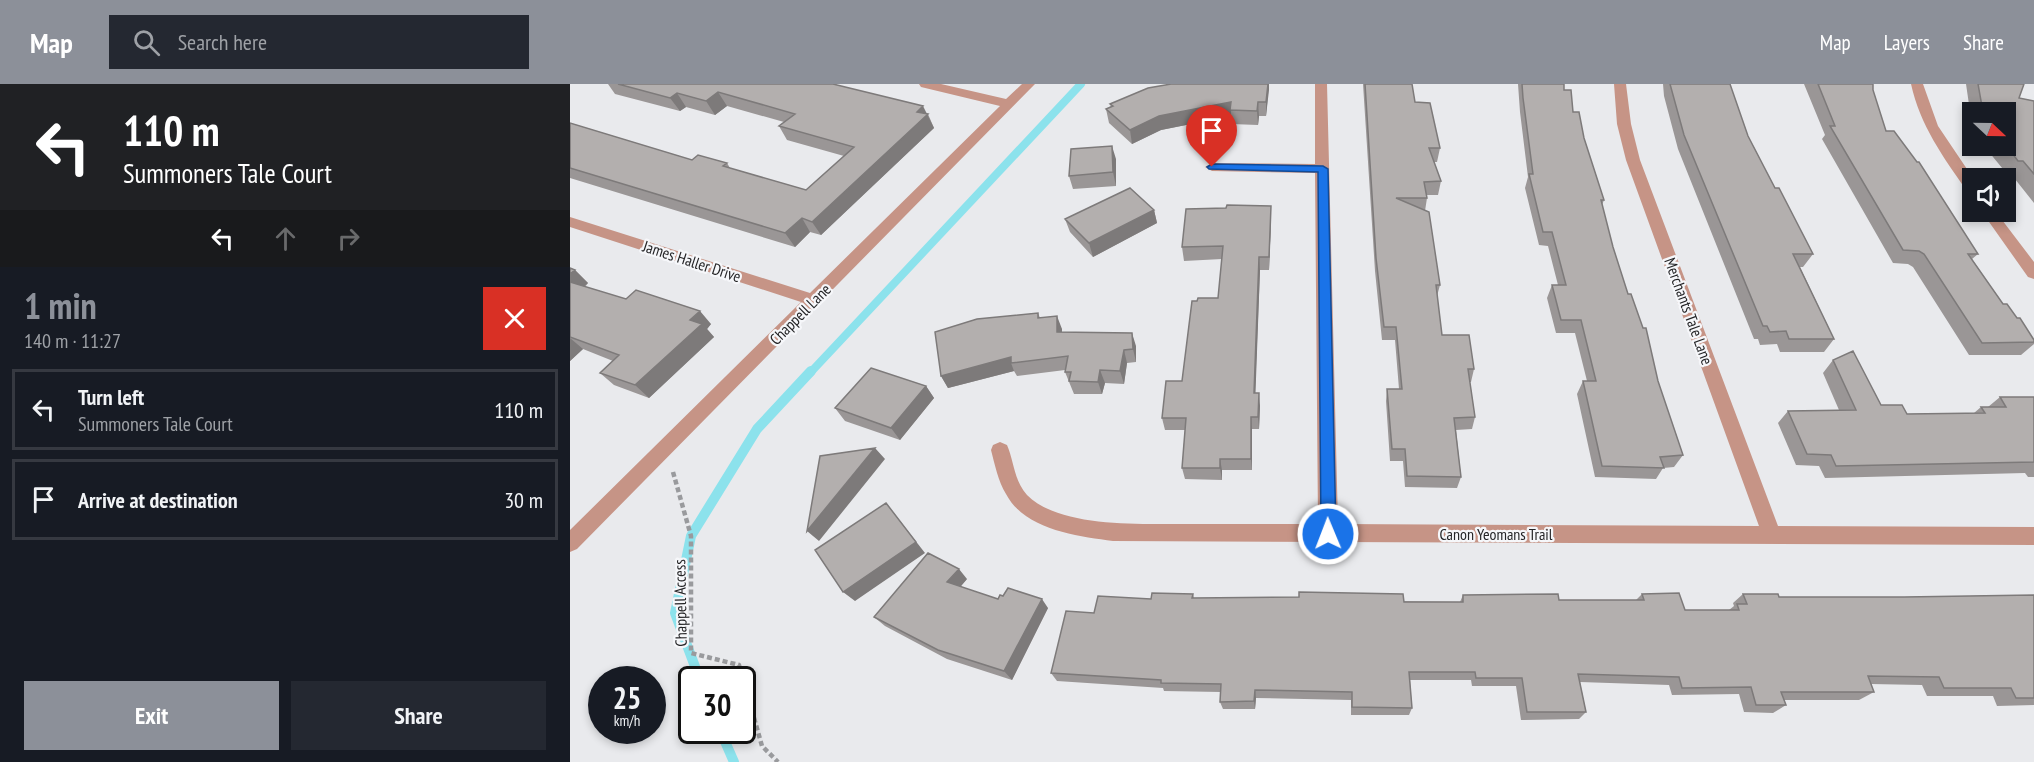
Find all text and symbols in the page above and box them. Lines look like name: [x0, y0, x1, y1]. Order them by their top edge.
search box: [109, 15, 529, 69]
text: Map: [30, 24, 73, 61]
icon: search: [130, 26, 163, 59]
text: Search here: [178, 28, 267, 56]
text: Map: [1820, 29, 1851, 56]
text: Layers: [1884, 29, 1930, 56]
text: Share: [1963, 29, 2004, 56]
north arrow: [1962, 102, 2016, 156]
map controls: [1962, 102, 2016, 222]
text: 110 m: [123, 103, 220, 158]
pin: [1186, 105, 1237, 167]
icon: left: [24, 108, 102, 186]
icon: arrive: [1195, 114, 1228, 147]
text: Summoners Tale Court: [123, 156, 332, 190]
button: sound: [1962, 168, 2016, 222]
icon: left: [206, 222, 239, 255]
icon: ahead: [269, 222, 302, 255]
icon: right: [332, 222, 365, 255]
street label: James Haller Drive: [639, 235, 744, 286]
street label: Merchants Tale Lane: [1660, 255, 1718, 367]
street label: Chappell Lane: [765, 279, 835, 349]
text: 1 min: [24, 282, 97, 329]
button: close: [483, 287, 546, 350]
text: 140 m · 11:27: [24, 328, 121, 354]
text: Turn left: [78, 383, 144, 411]
icon: left: [27, 393, 60, 426]
text: 110 m: [494, 396, 543, 424]
text: Summoners Tale Court: [78, 411, 233, 437]
icon: arrive: [27, 483, 60, 516]
text: Arrive at destination: [78, 486, 238, 514]
text: 30 m: [504, 486, 543, 514]
position arrow: [1296, 502, 1360, 566]
street label: Canon Yeomans Trail: [1439, 524, 1553, 544]
street label: Chappell Access: [669, 559, 691, 647]
speed limit sign: 30: [678, 666, 756, 744]
text: 25: [613, 678, 641, 717]
button: Exit: [24, 681, 279, 750]
button: Share: [291, 681, 546, 750]
text: km/h: [614, 711, 640, 730]

